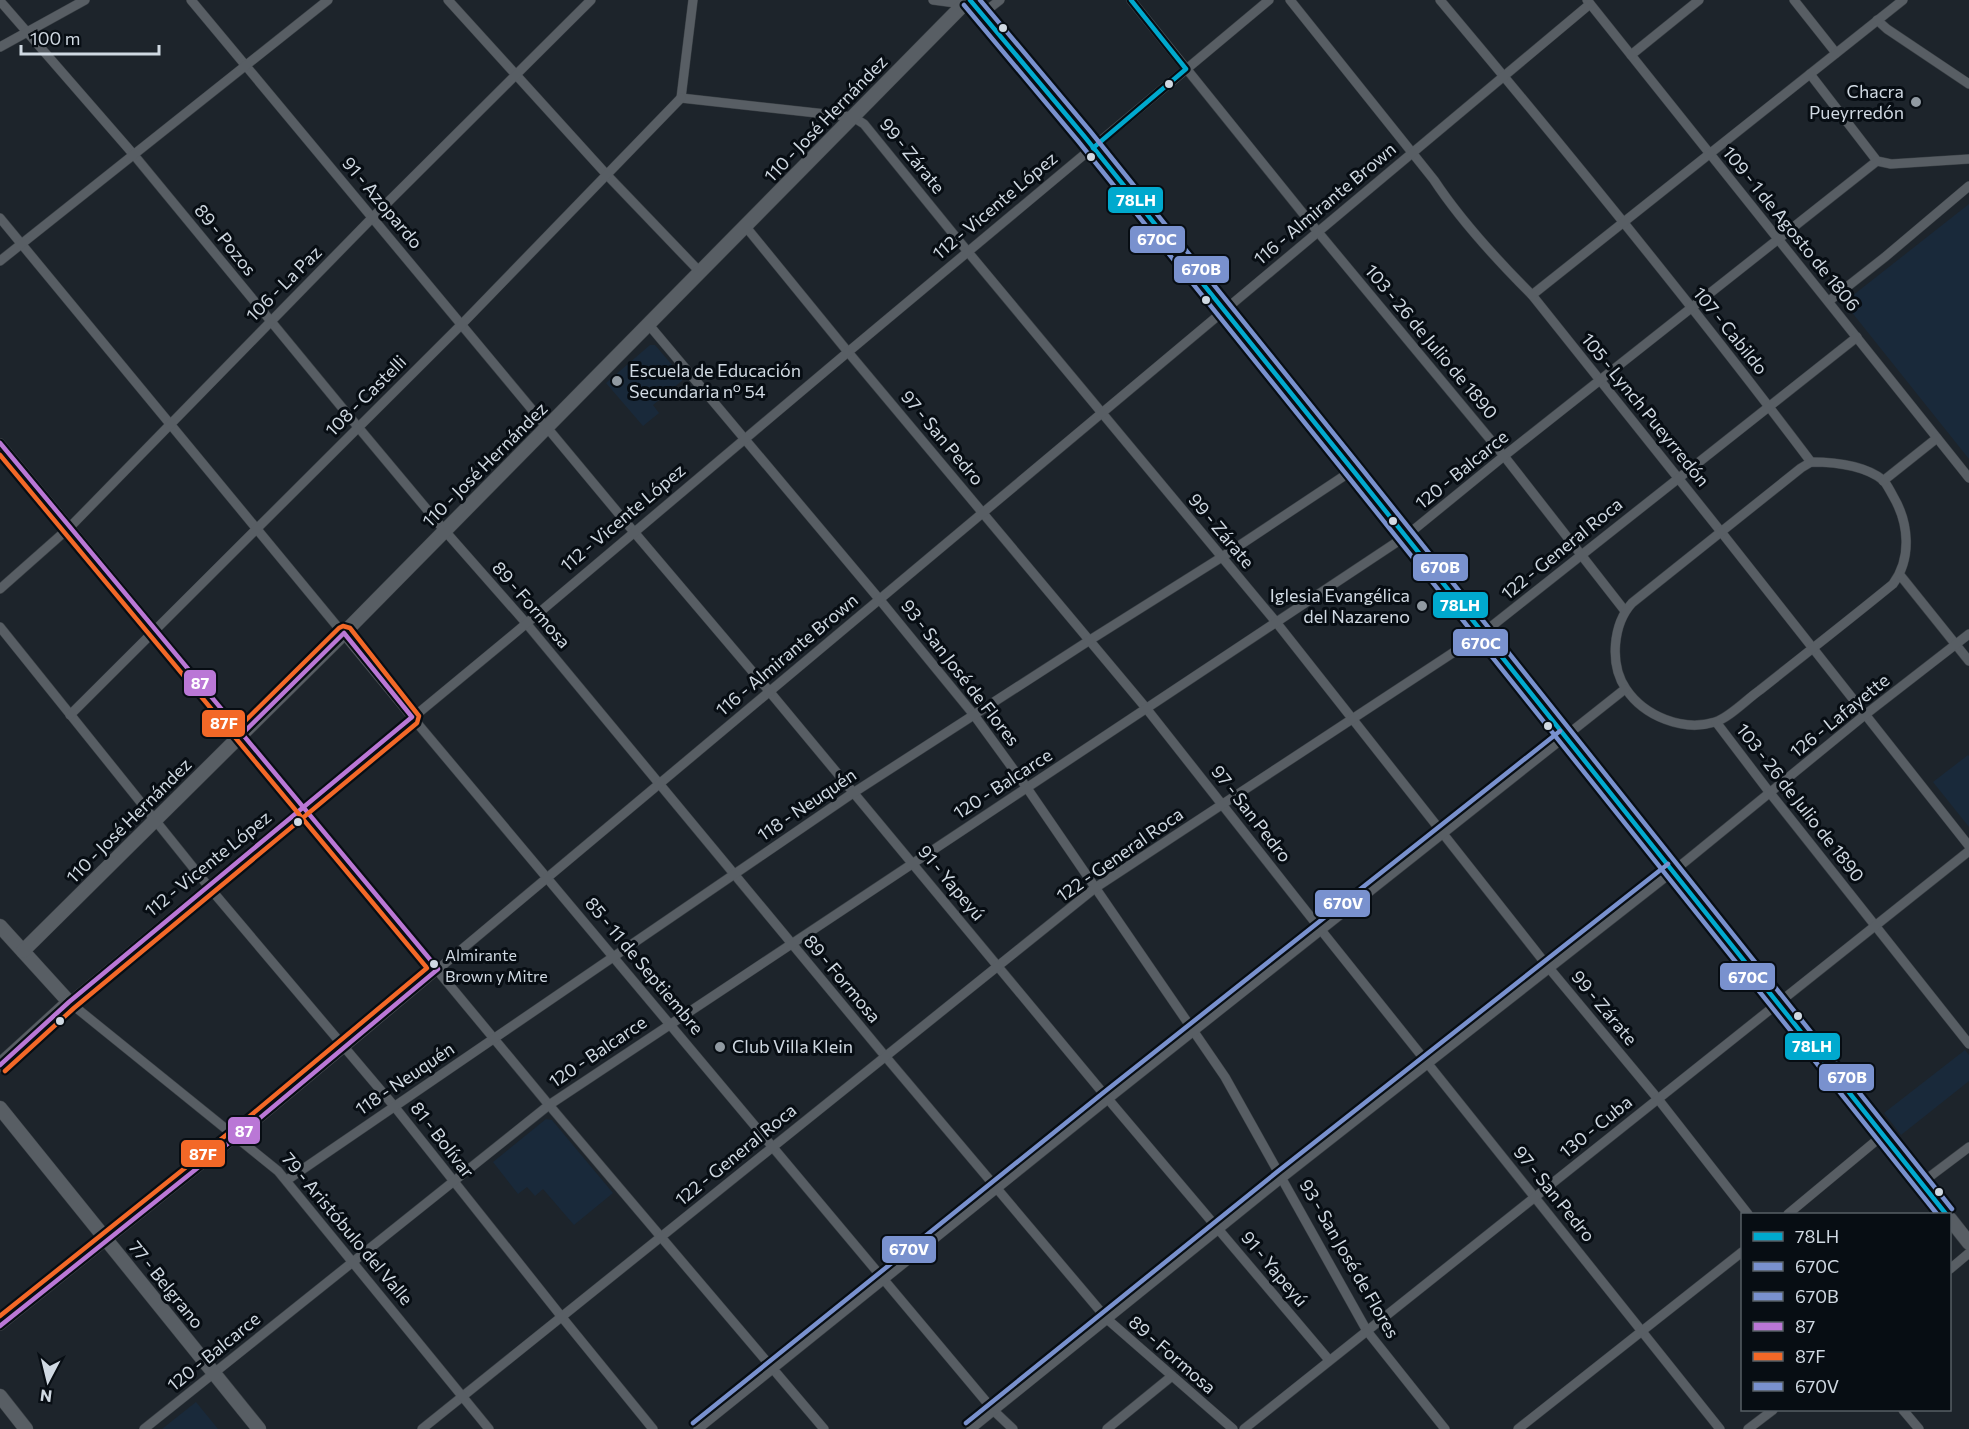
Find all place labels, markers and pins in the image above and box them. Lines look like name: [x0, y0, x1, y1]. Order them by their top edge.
unlabelled marker: [997, 22, 1009, 34]
unlabelled marker: [1163, 78, 1175, 90]
place label: Chacra Pueyrredón: [1809, 80, 1904, 123]
marker: Chacra Pueyrredón: [1909, 95, 1923, 109]
unlabelled marker: [1085, 151, 1097, 163]
unlabelled marker: [1200, 294, 1212, 306]
place label: Escuela de Educación Secundaria nº 54: [629, 359, 801, 402]
marker: Escuela de Educación Secundaria nº 54: [610, 374, 624, 388]
unlabelled marker: [1387, 515, 1399, 527]
place label: Iglesia Evangélica del Nazareno: [1270, 584, 1410, 627]
marker: Iglesia Evangélica del Nazareno: [1415, 599, 1429, 613]
unlabelled marker: [1542, 720, 1554, 732]
unlabelled marker: [292, 816, 304, 828]
place label: Almirante Brown y Mitre: [445, 945, 548, 985]
marker: Almirante Brown y Mitre: [428, 958, 440, 970]
unlabelled marker: [1792, 1010, 1804, 1022]
unlabelled marker: [54, 1015, 66, 1027]
place label: Club Villa Klein: [732, 1035, 853, 1057]
marker: Club Villa Klein: [713, 1040, 727, 1054]
unlabelled marker: [1933, 1186, 1945, 1198]

